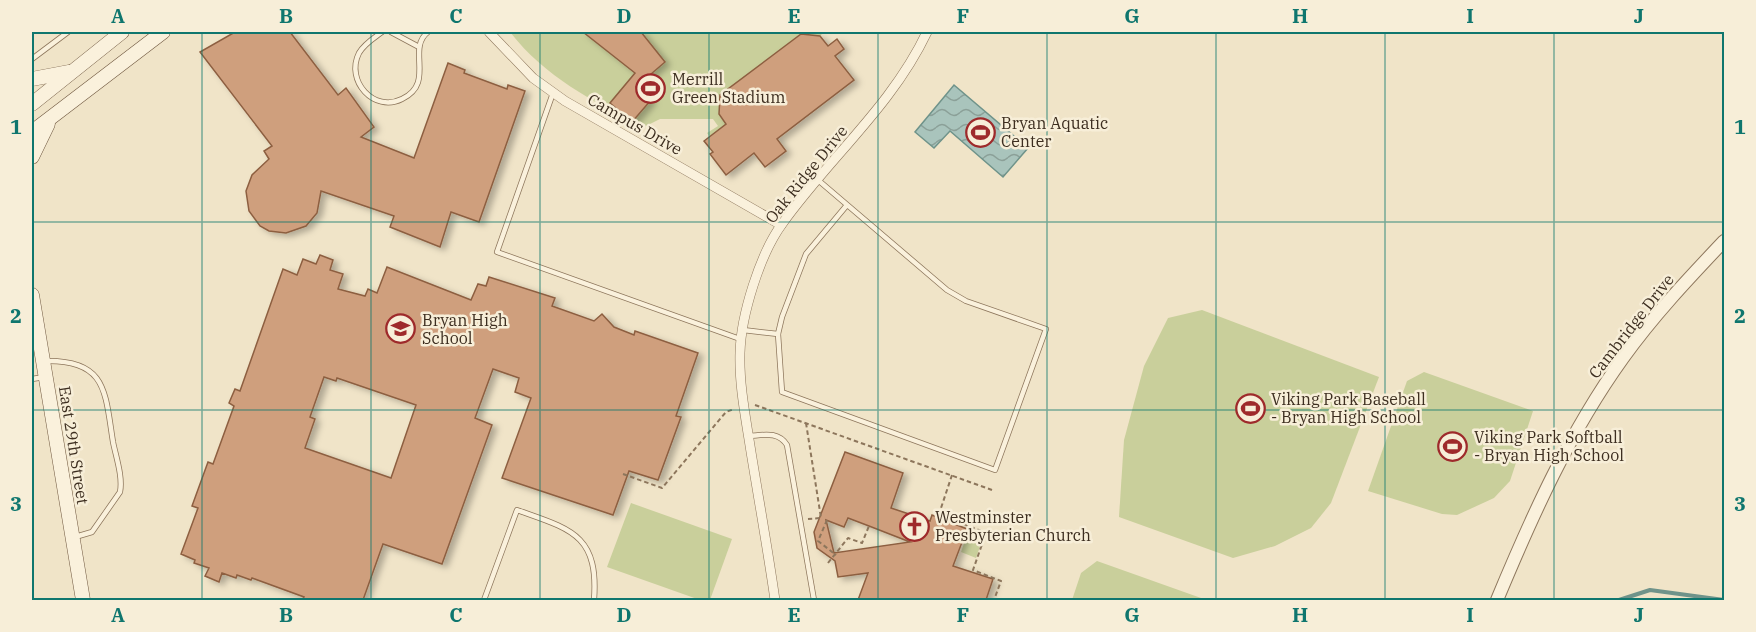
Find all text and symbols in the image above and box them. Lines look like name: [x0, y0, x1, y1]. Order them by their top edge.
text: A: [111, 2, 125, 29]
text: B: [279, 2, 293, 29]
text: C: [449, 2, 463, 29]
text: D: [616, 2, 632, 29]
text: E: [787, 2, 801, 29]
text: F: [957, 2, 969, 29]
text: G: [1124, 2, 1140, 29]
text: H: [1292, 2, 1308, 29]
text: I: [1466, 2, 1474, 29]
text: J: [1634, 2, 1644, 29]
place label: Merrill Green Stadium: [672, 69, 785, 107]
sports icon: Merrill Green Stadium: [635, 72, 667, 104]
street label: Campus Drive: [584, 89, 686, 159]
text: 1: [10, 113, 22, 140]
place label: Bryan Aquatic Center: [1001, 113, 1108, 151]
text: 1: [1734, 113, 1746, 140]
sports icon: Bryan Aquatic Center: [964, 116, 996, 148]
street label: Oak Ridge Drive: [760, 121, 852, 227]
street label: Cambridge Drive: [1584, 270, 1678, 382]
text: 2: [10, 302, 22, 329]
text: 2: [1734, 302, 1746, 329]
place label: Bryan High School: [422, 310, 508, 348]
school or university icon: Bryan High School: [385, 313, 417, 345]
street label: East 29th Street: [55, 384, 93, 506]
place label: Viking Park Baseball - Bryan High School: [1271, 389, 1426, 427]
sports icon: Viking Park Baseball - Bryan High School: [1234, 392, 1266, 424]
place label: Viking Park Softball - Bryan High School: [1474, 427, 1624, 465]
sports icon: Viking Park Softball - Bryan High School: [1437, 430, 1469, 462]
text: 3: [10, 490, 22, 517]
text: 3: [1734, 490, 1746, 517]
place label: Westminster Presbyterian Church: [935, 507, 1091, 545]
church icon: Westminster Presbyterian Church: [898, 510, 930, 542]
text: A: [111, 601, 125, 628]
text: B: [279, 601, 293, 628]
text: C: [449, 601, 463, 628]
text: D: [616, 601, 632, 628]
text: E: [787, 601, 801, 628]
text: F: [957, 601, 969, 628]
text: G: [1124, 601, 1140, 628]
text: H: [1292, 601, 1308, 628]
text: I: [1466, 601, 1474, 628]
text: J: [1634, 601, 1644, 628]

